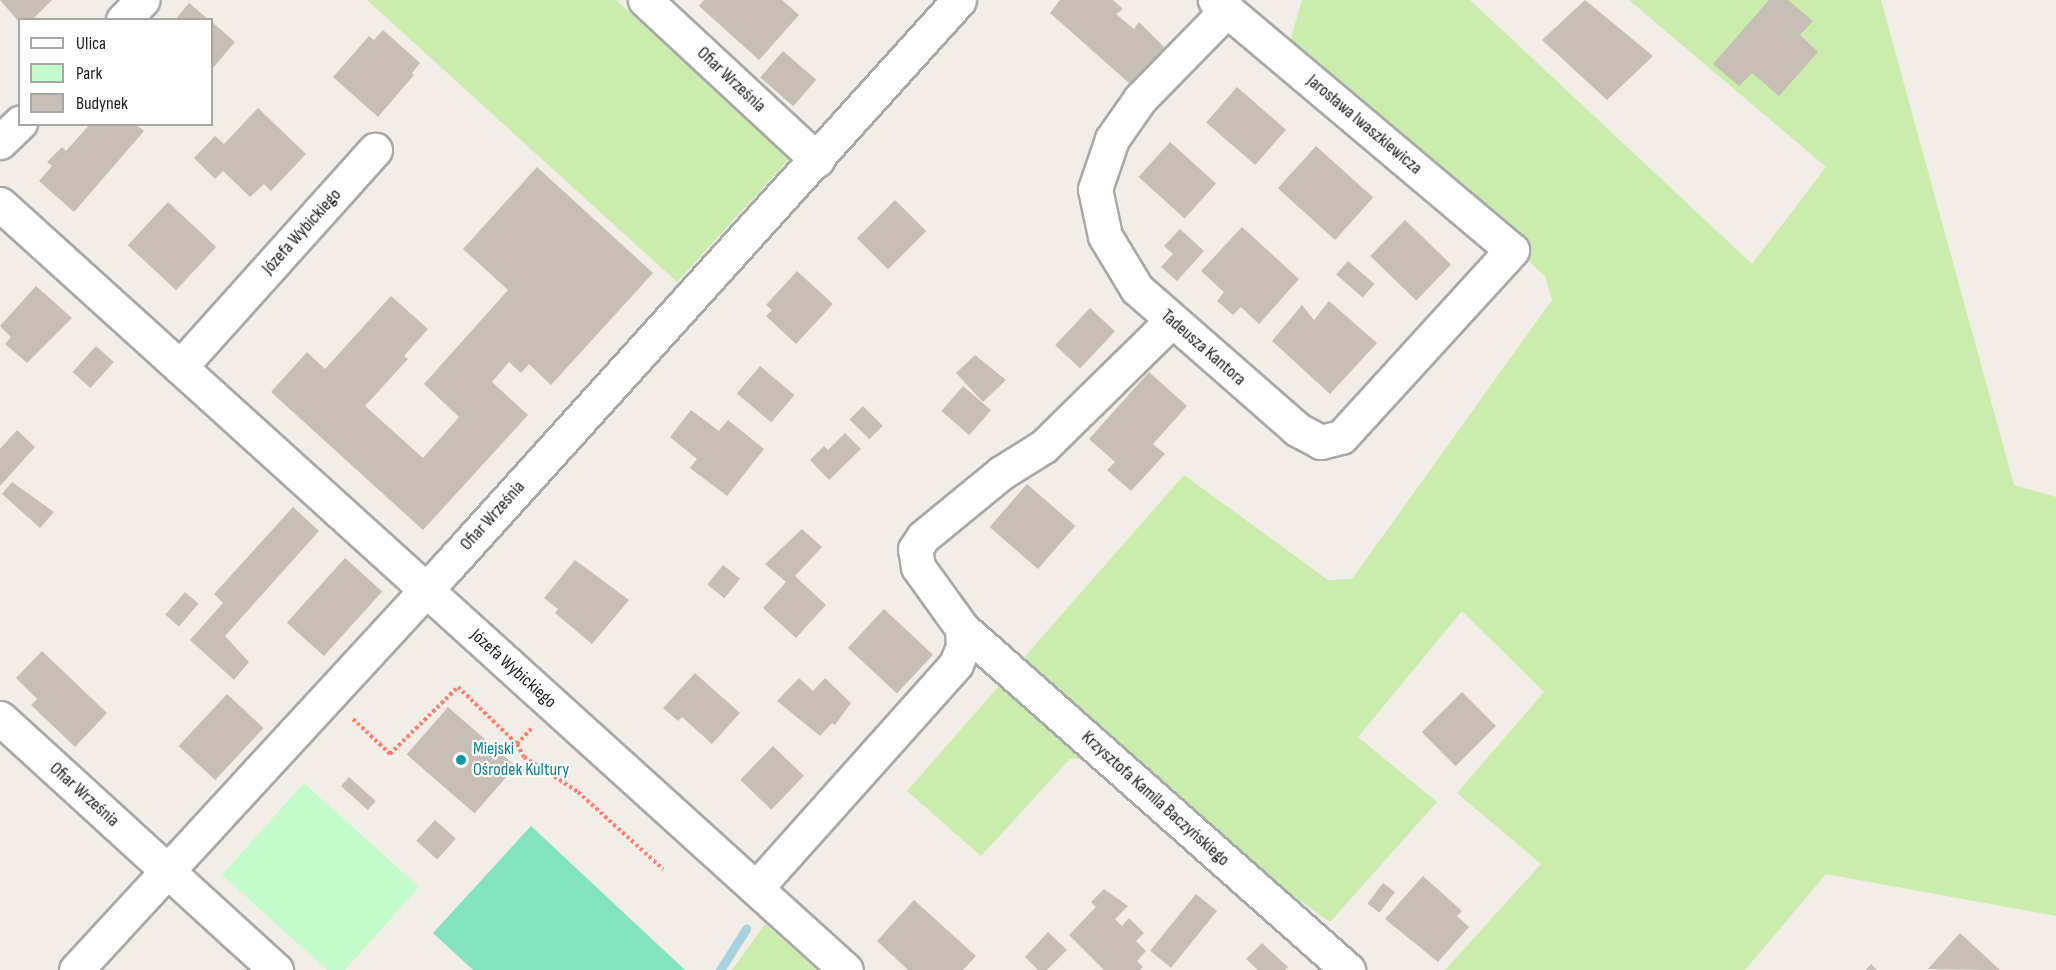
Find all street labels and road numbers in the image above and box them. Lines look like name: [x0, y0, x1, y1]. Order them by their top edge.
street label: Ofiar Września: [692, 43, 770, 117]
street label: Jarosława Iwaszkiewicza: [1302, 71, 1426, 179]
street label: Józefa Wybickiego: [258, 185, 346, 279]
street label: Tadeusza Kantora: [1156, 305, 1250, 391]
street label: Ofiar Września: [456, 477, 530, 555]
street label: Józefa Wybickiego: [466, 625, 560, 713]
street label: Krzysztofa Kamila Baczyńskiego: [1077, 727, 1233, 871]
street label: Ofiar Września: [45, 758, 123, 832]

